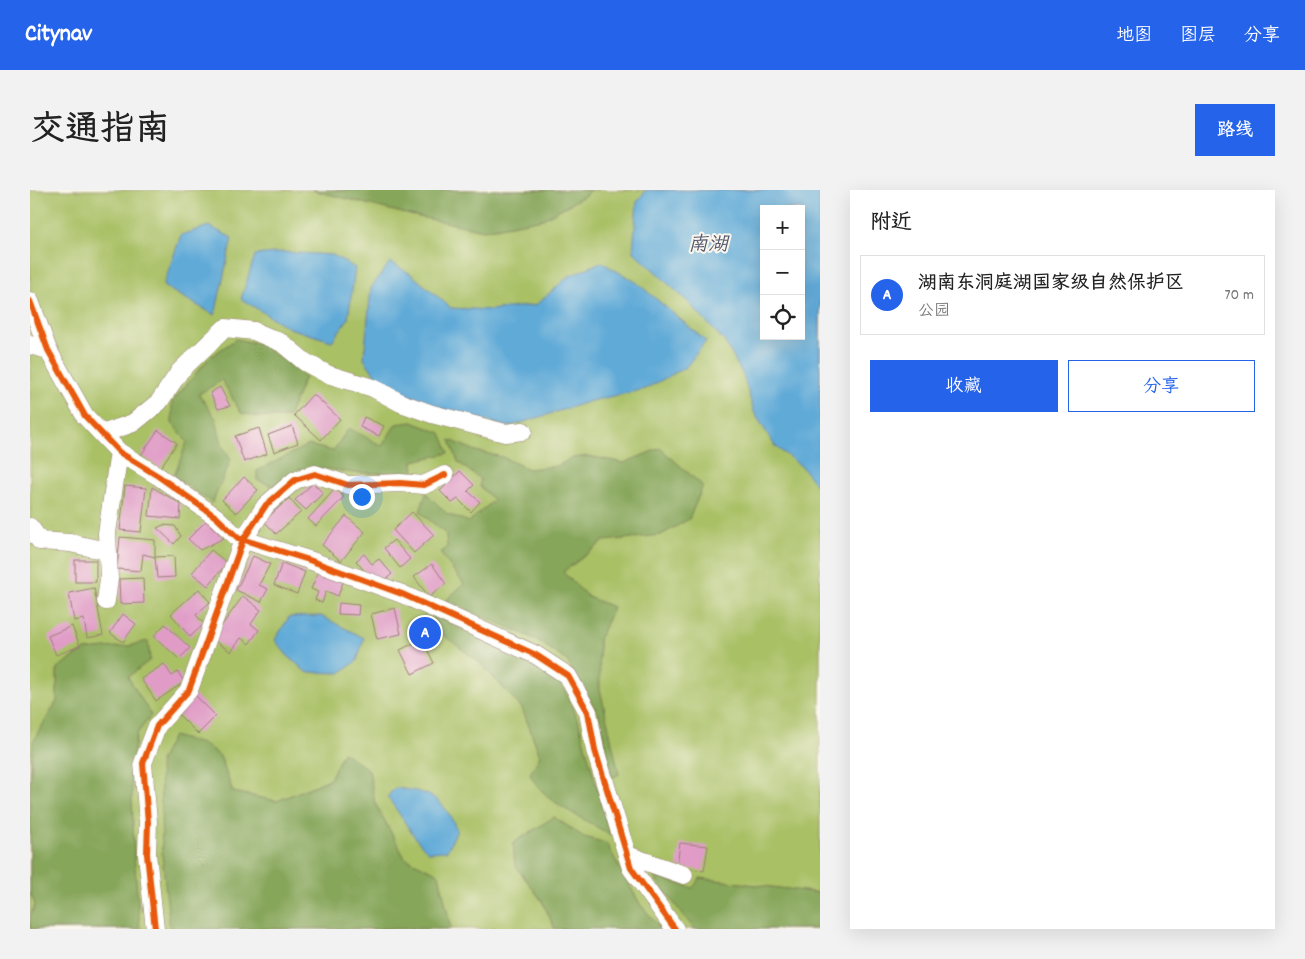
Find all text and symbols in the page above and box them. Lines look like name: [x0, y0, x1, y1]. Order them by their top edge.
text: Citynav: [25, 18, 92, 52]
text: 地图: [1116, 24, 1152, 49]
text: 图层: [1180, 24, 1216, 49]
text: 分享: [1244, 24, 1280, 49]
button: 路线: [1195, 104, 1275, 156]
text: 交通指南: [30, 107, 170, 157]
map controls: [760, 205, 805, 340]
button: +: [760, 205, 805, 250]
text: 附近: [870, 209, 912, 239]
water label: 南湖: [688, 232, 730, 260]
button: −: [760, 250, 805, 295]
text: 湖南东洞庭湖国家级自然保护区: [918, 271, 1184, 298]
text: A: [883, 284, 891, 307]
text: 70 m: [1224, 284, 1254, 307]
button: locate: [760, 295, 805, 340]
text: 公园: [918, 300, 950, 323]
button: 收藏: [870, 360, 1058, 412]
button: 分享: [1068, 360, 1255, 412]
your location: [349, 484, 375, 510]
pin: A: [409, 614, 441, 652]

